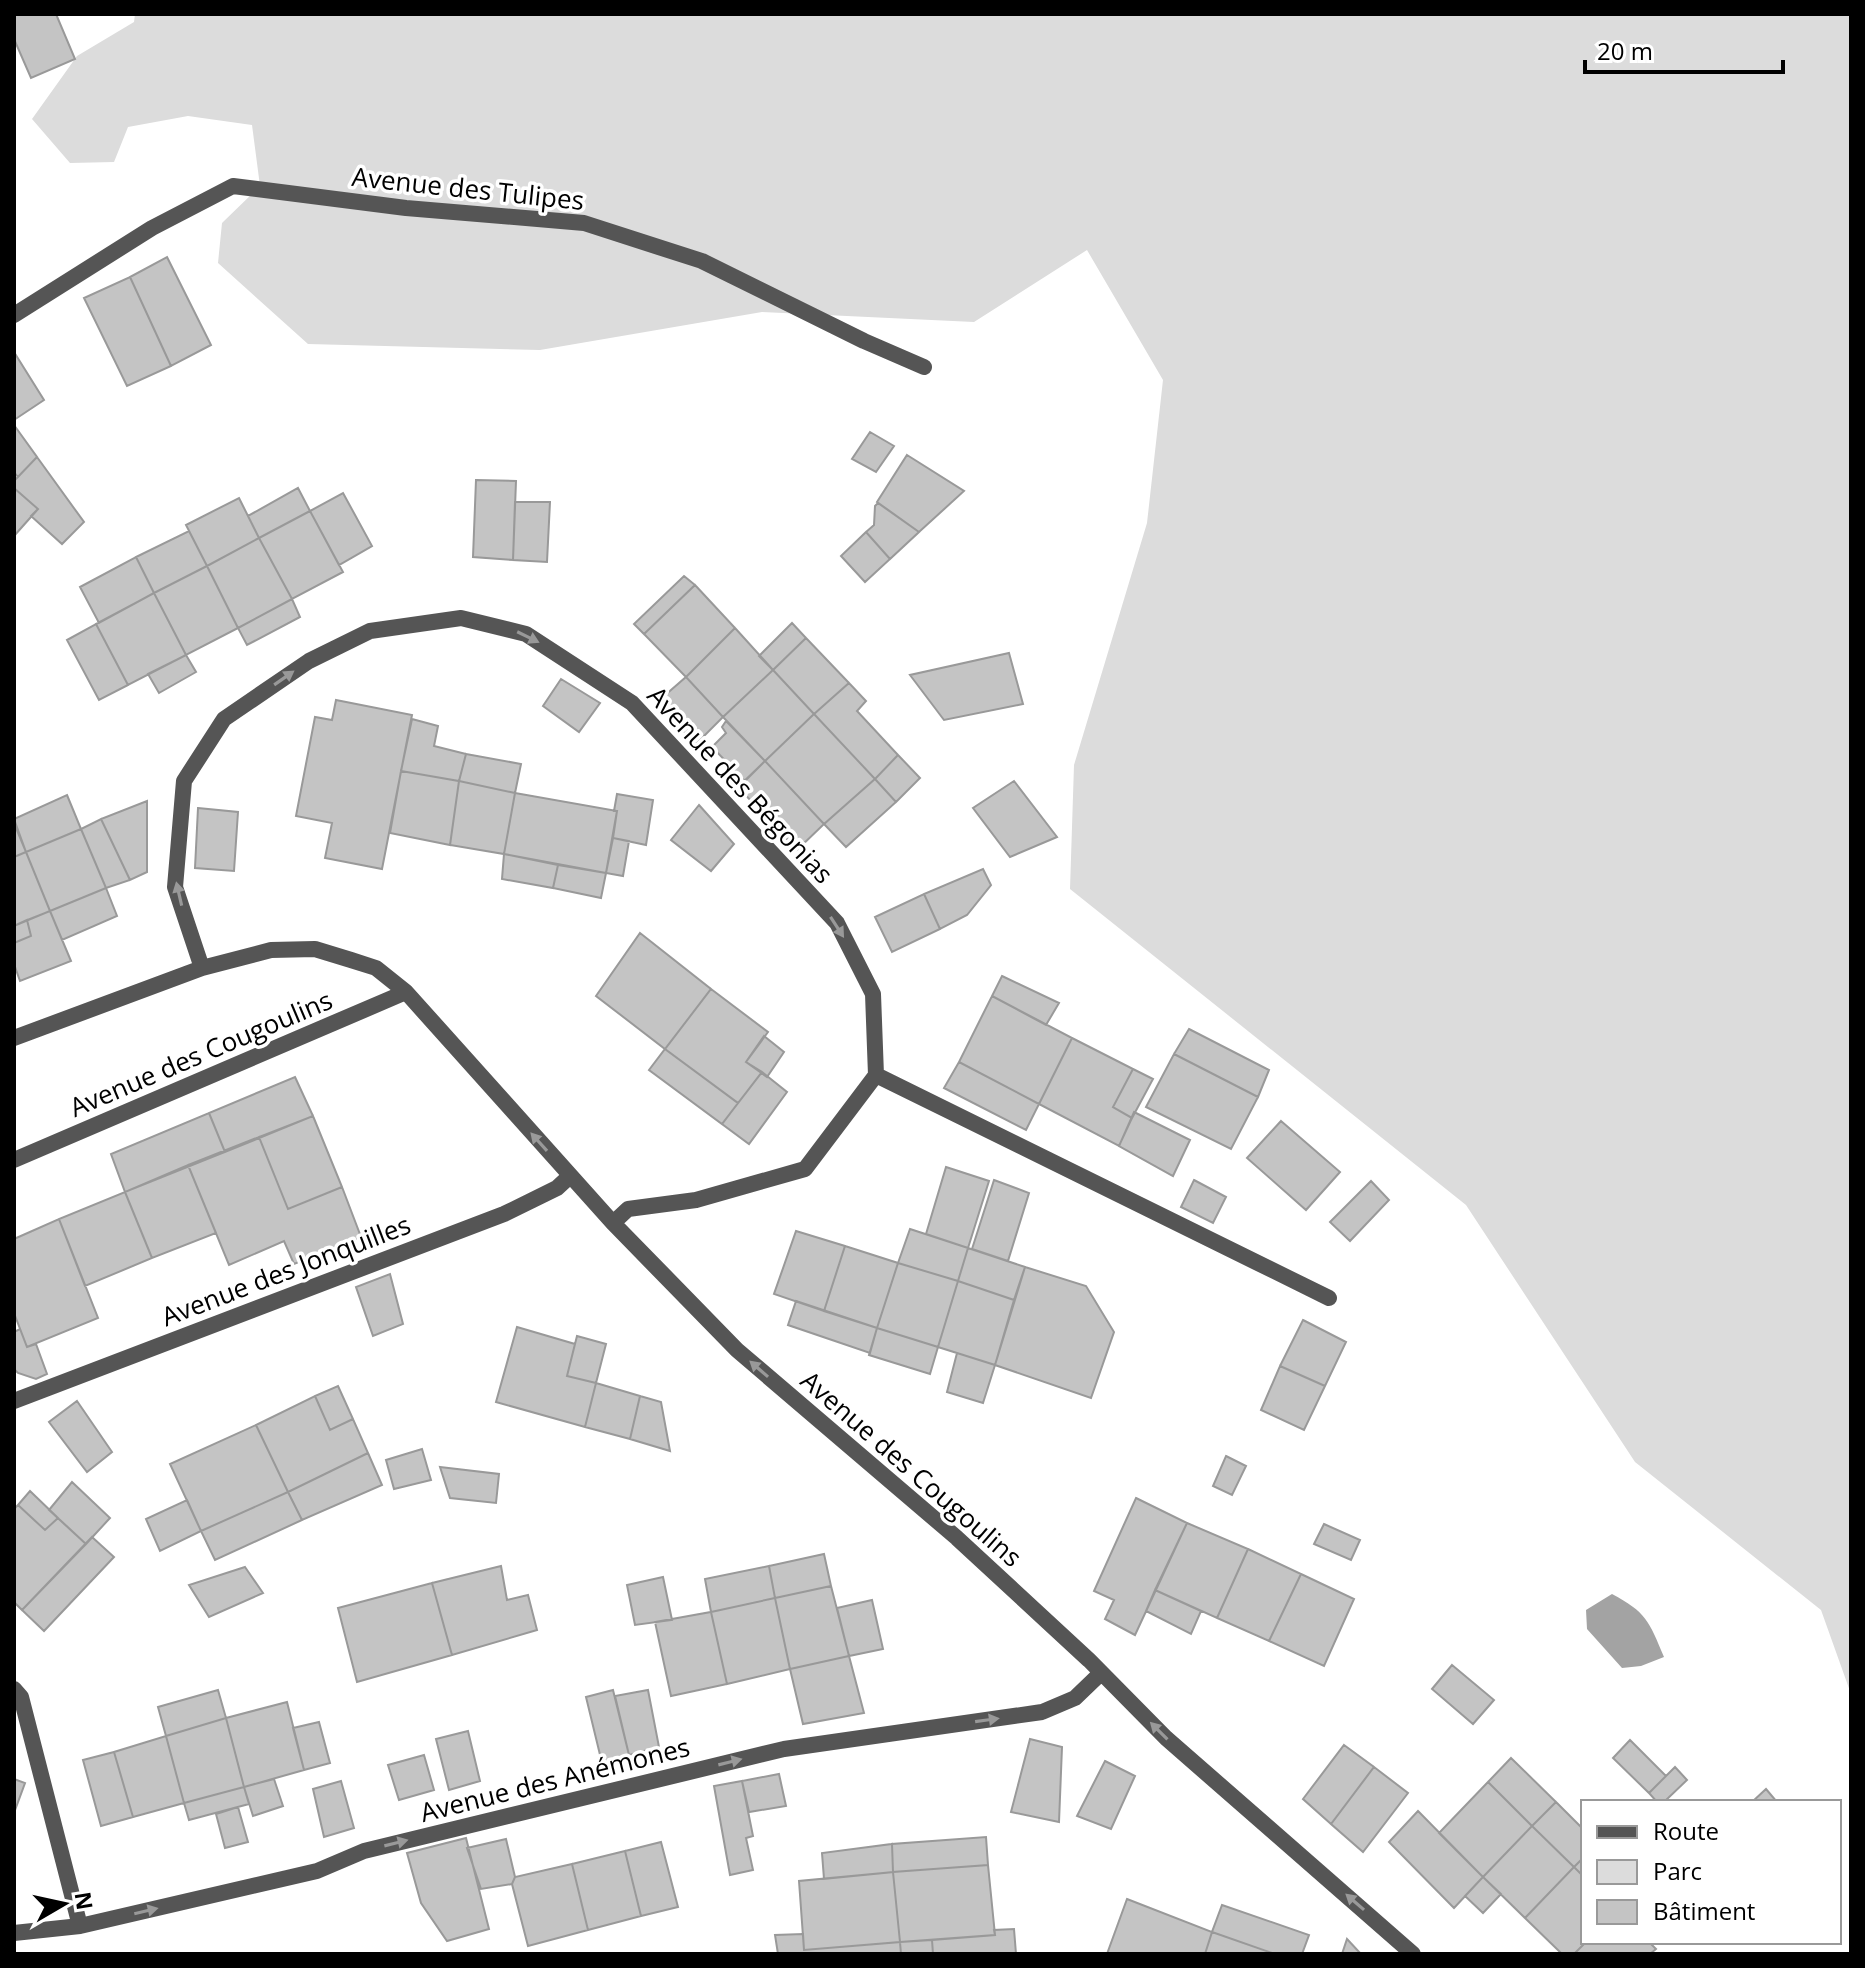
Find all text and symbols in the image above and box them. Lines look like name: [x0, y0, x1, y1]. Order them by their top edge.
scale bar: [1585, 24, 1783, 74]
text: 20 m: [1597, 34, 1653, 67]
street label: Avenue des Tulipes: [350, 158, 586, 218]
one-way arrow: [516, 630, 539, 644]
one-way arrow: [274, 671, 295, 686]
street label: Avenue des Bégonias: [640, 678, 842, 891]
one-way arrow: [172, 881, 185, 906]
one-way arrow: [830, 916, 844, 938]
street label: Avenue des Cougoulins: [64, 981, 337, 1125]
one-way arrow: [531, 1133, 549, 1152]
street label: Avenue des Jonquilles: [156, 1206, 415, 1334]
one-way arrow: [750, 1361, 770, 1378]
street label: Avenue des Cougoulins: [793, 1362, 1030, 1574]
one-way arrow: [975, 1713, 1000, 1726]
one-way arrow: [1150, 1722, 1169, 1741]
street label: Avenue des Anémones: [416, 1728, 693, 1830]
one-way arrow: [718, 1755, 743, 1767]
legend: [1581, 1800, 1841, 1944]
text: Route: [1653, 1814, 1719, 1847]
one-way arrow: [384, 1836, 409, 1848]
text: Parc: [1653, 1854, 1702, 1887]
north arrow: [24, 1864, 104, 1944]
text: N: [69, 1890, 101, 1912]
one-way arrow: [1345, 1894, 1365, 1911]
text: Bâtiment: [1653, 1894, 1755, 1927]
one-way arrow: [134, 1904, 159, 1917]

